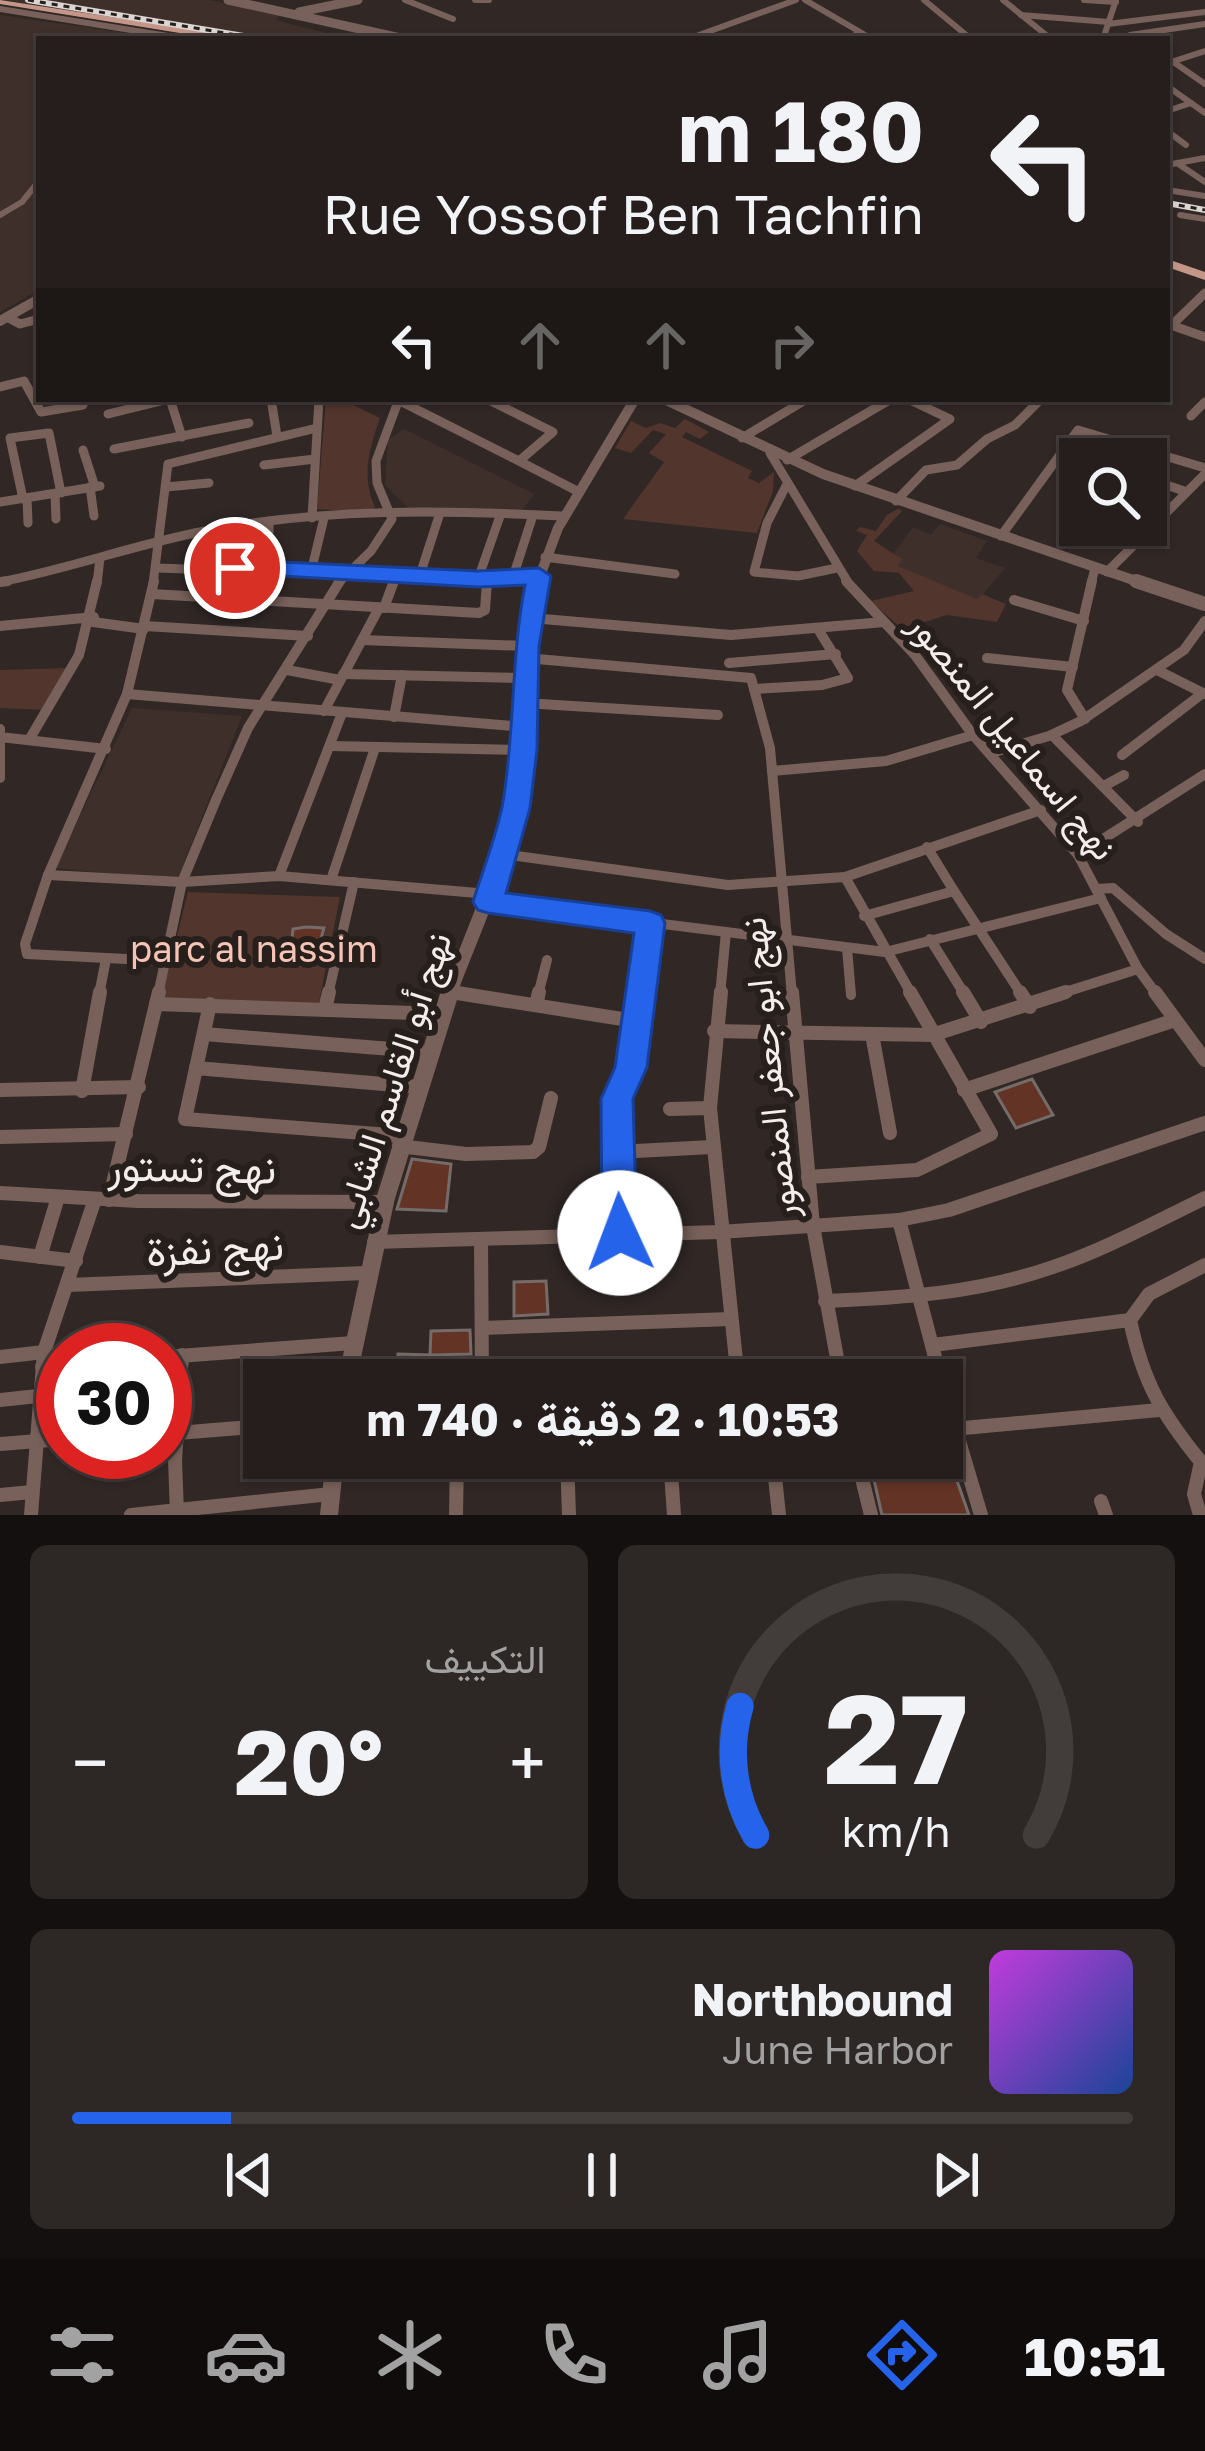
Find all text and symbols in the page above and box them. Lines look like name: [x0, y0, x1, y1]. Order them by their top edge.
text: 180 m: [678, 80, 924, 180]
icon: left: [966, 84, 1122, 240]
text: Rue Yossof Ben Tachfin: [323, 181, 924, 246]
icon: left: [381, 312, 447, 378]
icon: ahead: [507, 312, 573, 378]
icon: ahead: [633, 312, 699, 378]
icon: right: [759, 312, 825, 378]
map controls: [1059, 438, 1167, 546]
button: search: [1059, 438, 1167, 546]
pin: [184, 517, 286, 619]
icon: arrive: [202, 535, 268, 601]
street label: نهج اسماعيل المنصور: [896, 603, 1126, 871]
street label: نهج ابو جعفر المنصور: [730, 915, 810, 1222]
park label: parc al nassim: [130, 927, 378, 970]
street label: نهج أبو القاسم الشابي: [323, 927, 468, 1236]
street label: نهج تستور: [106, 1140, 277, 1197]
position arrow: [557, 1170, 683, 1296]
street label: نهج نفزة: [145, 1218, 285, 1281]
speed limit sign: 30: [36, 1323, 192, 1479]
text: 10:53 · 2 دقيقة · 740 m: [367, 1392, 839, 1446]
text: التكييف: [425, 1635, 546, 1682]
text: 27: [824, 1662, 968, 1811]
text: 20°: [235, 1707, 383, 1815]
text: −: [72, 1722, 108, 1802]
text: +: [509, 1722, 546, 1802]
text: km/h: [842, 1805, 951, 1856]
text: Northbound: [692, 1972, 953, 2026]
text: June Harbor: [722, 2026, 953, 2073]
icon: previous: [216, 2142, 282, 2208]
icon: pause: [569, 2142, 635, 2208]
icon: next: [923, 2142, 989, 2208]
icon: filters: [40, 2313, 124, 2397]
icon: car: [204, 2313, 288, 2397]
icon: climate: [368, 2313, 452, 2397]
icon: phone: [532, 2313, 616, 2397]
icon: music: [696, 2313, 780, 2397]
icon: directions: [860, 2313, 944, 2397]
text: 10:51: [1024, 2323, 1165, 2388]

